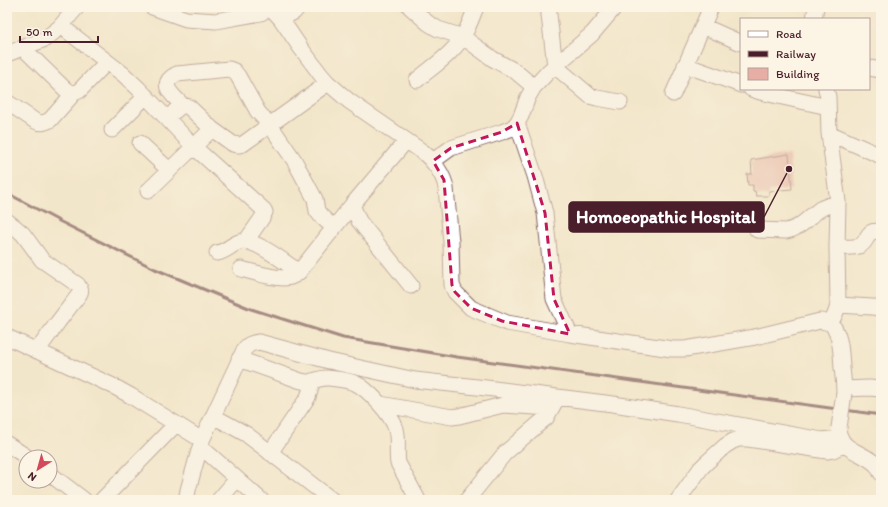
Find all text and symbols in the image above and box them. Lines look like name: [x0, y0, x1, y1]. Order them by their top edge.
scale bar: [20, 18, 98, 44]
legend: [740, 18, 870, 90]
text: 50 m: [26, 25, 52, 39]
text: Road: [776, 27, 802, 41]
text: Railway: [776, 47, 816, 61]
text: Building: [776, 67, 820, 81]
callout: Homoeopathic Hospital: [569, 202, 764, 232]
text: Homoeopathic Hospital: [576, 206, 757, 228]
north arrow: [18, 449, 58, 489]
text: N: [25, 469, 39, 484]

